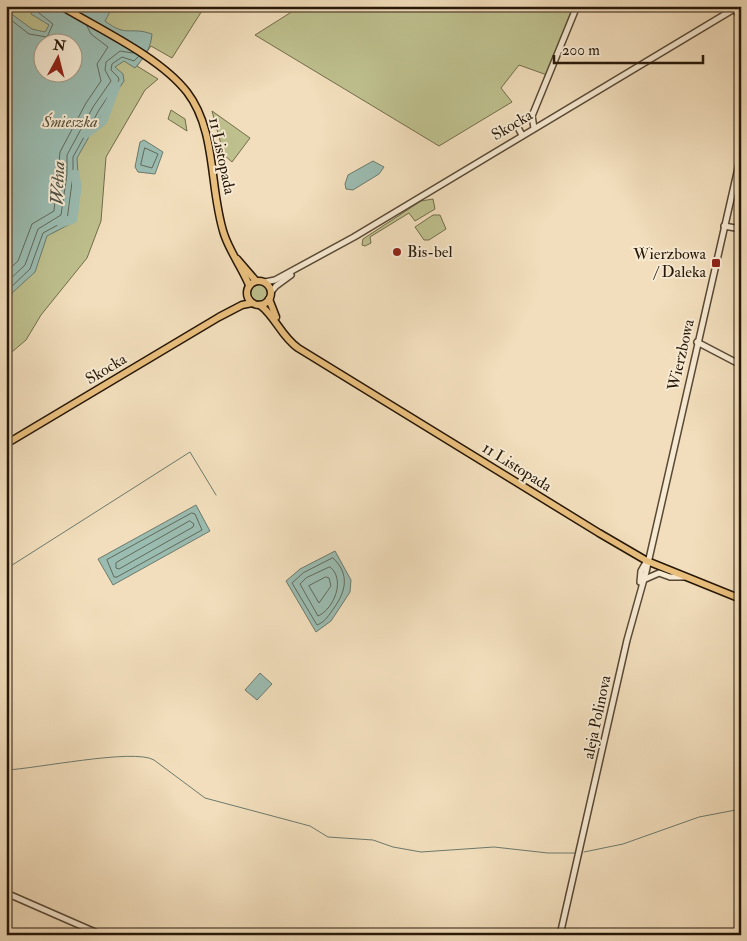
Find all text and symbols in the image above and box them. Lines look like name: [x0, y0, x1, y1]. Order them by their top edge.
north arrow: [32, 32, 82, 82]
scale bar: [554, 32, 703, 64]
text: N: [51, 36, 67, 55]
text: 200 m: [562, 41, 600, 60]
street label: Skocka: [488, 105, 537, 145]
park label: Śmieszka: [41, 112, 98, 132]
street label: 11 Listopada: [203, 116, 240, 197]
water label: Wełna: [46, 161, 70, 205]
place label: Bis-bel: [407, 242, 453, 262]
place label: Wierzbowa / Daleka: [632, 244, 706, 282]
marker: Bis-bel: [391, 246, 403, 258]
marker: Wierzbowa / Daleka: [710, 257, 722, 269]
street label: Wierzbowa: [663, 317, 699, 394]
street label: Skocka: [82, 349, 131, 389]
street label: 11 Listopada: [478, 438, 556, 497]
street label: aleja Polinova: [578, 673, 616, 761]

